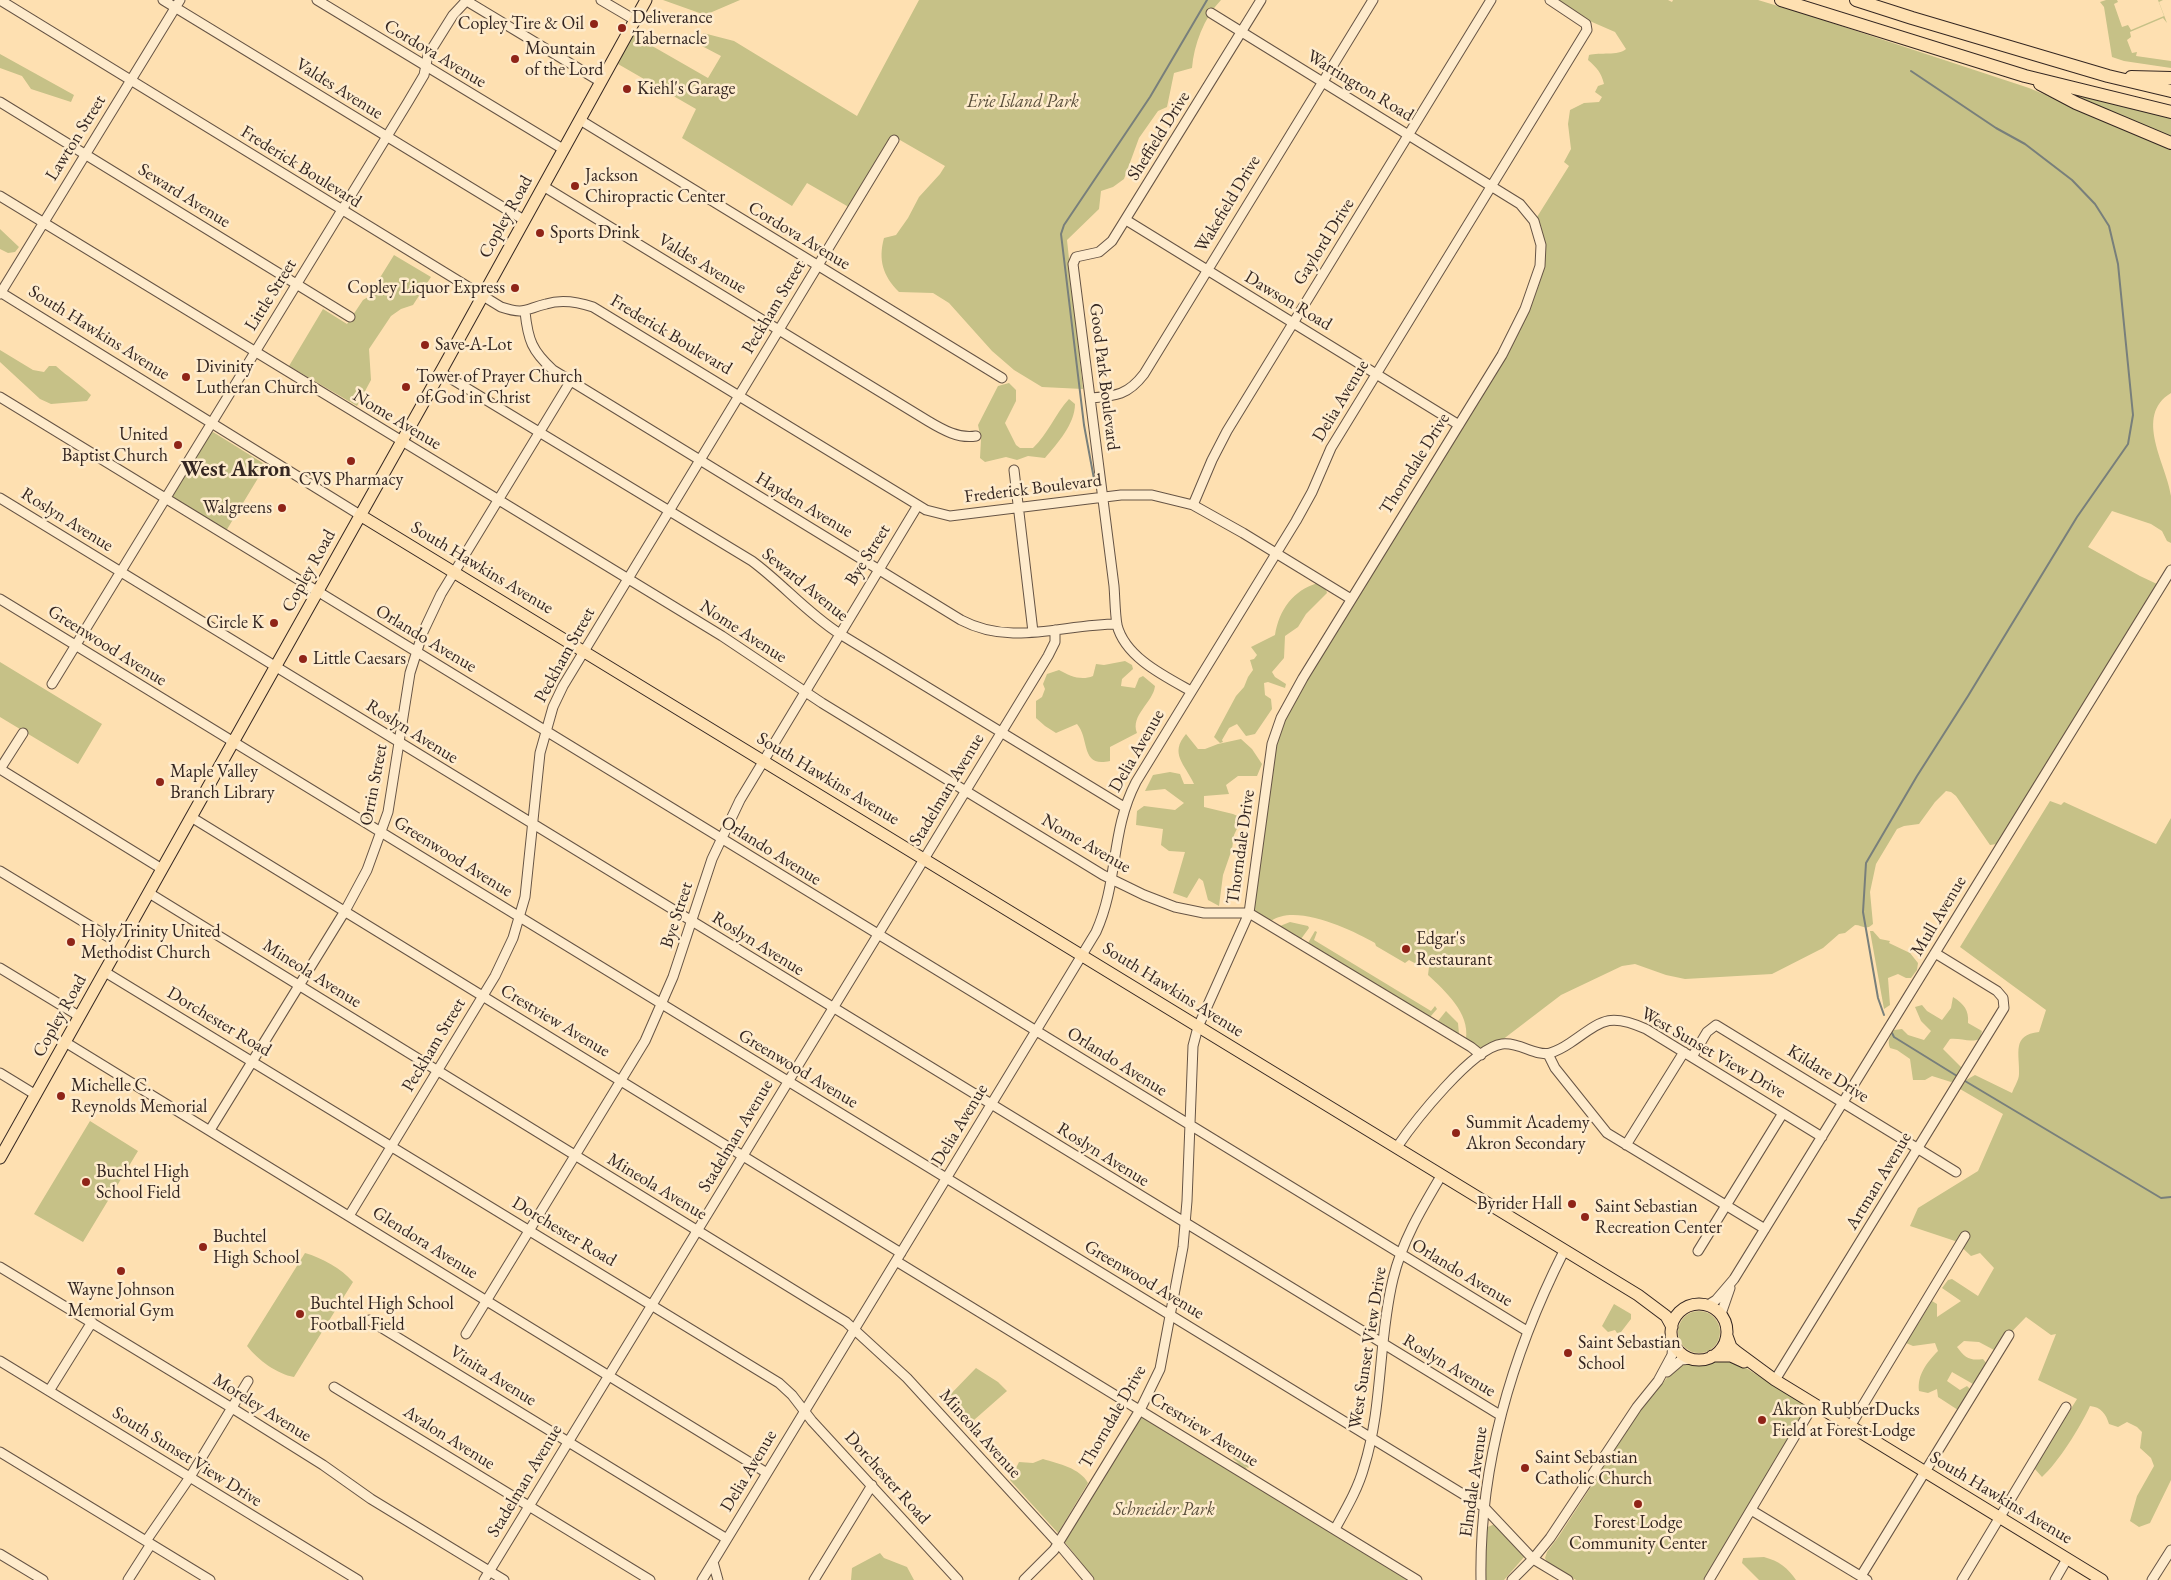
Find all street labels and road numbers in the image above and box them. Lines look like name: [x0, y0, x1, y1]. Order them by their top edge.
street label: Cordova Avenue: [380, 15, 490, 93]
street label: Warrington Road: [1303, 46, 1417, 126]
street label: Valdes Avenue: [291, 54, 387, 124]
street label: Sheffield Drive: [1123, 87, 1195, 185]
street label: Lawton Street: [41, 91, 111, 185]
street label: Frederick Boulevard: [237, 121, 365, 213]
street label: Wakefield Drive: [1191, 152, 1265, 256]
street label: Seward Avenue: [134, 159, 234, 233]
street label: Copley Road: [474, 172, 538, 262]
street label: Gaylord Drive: [1289, 195, 1359, 289]
street label: Cordova Avenue: [744, 197, 854, 275]
street label: Valdes Avenue: [654, 229, 750, 299]
street label: Little Street: [240, 255, 302, 335]
street label: Peckham Street: [738, 256, 810, 358]
street label: Dawson Road: [1240, 266, 1336, 336]
street label: South Hawkins Avenue: [24, 281, 174, 385]
street label: Frederick Boulevard: [606, 290, 736, 380]
street label: Good Park Boulevard: [1084, 302, 1124, 452]
street label: Delia Avenue: [1308, 356, 1374, 446]
street label: Nome Avenue: [349, 385, 445, 455]
street label: Thorndale Drive: [1375, 409, 1455, 519]
street label: Hayden Avenue: [751, 467, 857, 543]
street label: Frederick Boulevard: [963, 470, 1103, 508]
street label: Roslyn Avenue: [17, 483, 117, 557]
street label: South Hawkins Avenue: [407, 517, 557, 619]
street label: Bye Street: [841, 520, 895, 590]
street label: Copley Road: [277, 526, 341, 616]
street label: Seward Avenue: [757, 544, 853, 626]
street label: Nome Avenue: [695, 596, 791, 668]
street label: Orlando Avenue: [372, 600, 480, 678]
street label: Greenwood Avenue: [44, 601, 170, 691]
street label: Peckham Street: [530, 604, 600, 706]
street label: Roslyn Avenue: [362, 695, 462, 769]
street label: Delia Avenue: [1105, 706, 1169, 796]
street label: South Hawkins Avenue: [753, 728, 903, 830]
street label: Stadelman Avenue: [905, 730, 989, 850]
street label: Orrin Street: [355, 742, 393, 828]
street label: Thorndale Drive: [1222, 788, 1260, 906]
street label: Nome Avenue: [1038, 810, 1134, 878]
street label: Greenwood Avenue: [390, 812, 516, 902]
street label: Orlando Avenue: [717, 812, 825, 890]
street label: Mull Avenue: [1907, 872, 1971, 960]
street label: Bye Street: [656, 879, 698, 951]
street label: Roslyn Avenue: [708, 907, 808, 981]
street label: Mineola Avenue: [259, 935, 365, 1013]
street label: South Hawkins Avenue: [1098, 938, 1248, 1042]
street label: Copley Road: [28, 971, 92, 1061]
street label: Crestview Avenue: [496, 980, 614, 1062]
street label: Dorchester Road: [163, 982, 275, 1062]
street label: Peckham Street: [398, 994, 470, 1096]
street label: West Sunset View Drive: [1637, 1003, 1789, 1103]
street label: Orlando Avenue: [1063, 1023, 1171, 1101]
street label: Greenwood Avenue: [734, 1025, 862, 1113]
street label: Kildare Drive: [1783, 1040, 1873, 1108]
street label: Stadelman Avenue: [694, 1076, 778, 1196]
street label: Delia Avenue: [927, 1080, 993, 1170]
street label: Roslyn Avenue: [1053, 1118, 1153, 1192]
street label: Artman Avenue: [1841, 1128, 1917, 1234]
street label: Mineola Avenue: [603, 1149, 711, 1225]
street label: Dorchester Road: [508, 1192, 620, 1272]
street label: Glendora Avenue: [368, 1202, 482, 1284]
street label: Orlando Avenue: [1408, 1234, 1516, 1312]
street label: Greenwood Avenue: [1080, 1236, 1208, 1324]
street label: West Sunset View Drive: [1345, 1265, 1391, 1431]
street label: Roslyn Avenue: [1399, 1330, 1499, 1402]
street label: Vinita Avenue: [446, 1341, 540, 1411]
street label: Thorndale Drive: [1075, 1362, 1151, 1472]
street label: Moreley Avenue: [209, 1369, 315, 1447]
street label: Mineola Avenue: [934, 1385, 1026, 1483]
street label: Crestview Avenue: [1146, 1388, 1262, 1472]
street label: Avalon Avenue: [399, 1401, 499, 1475]
street label: South Sunset View Drive: [108, 1402, 266, 1512]
street label: Stadelman Avenue: [483, 1421, 567, 1541]
street label: Elmdale Avenue: [1456, 1425, 1492, 1539]
street label: Delia Avenue: [716, 1426, 782, 1516]
street label: Dorchester Road: [840, 1427, 934, 1529]
street label: South Hawkins Avenue: [1926, 1447, 2076, 1549]

